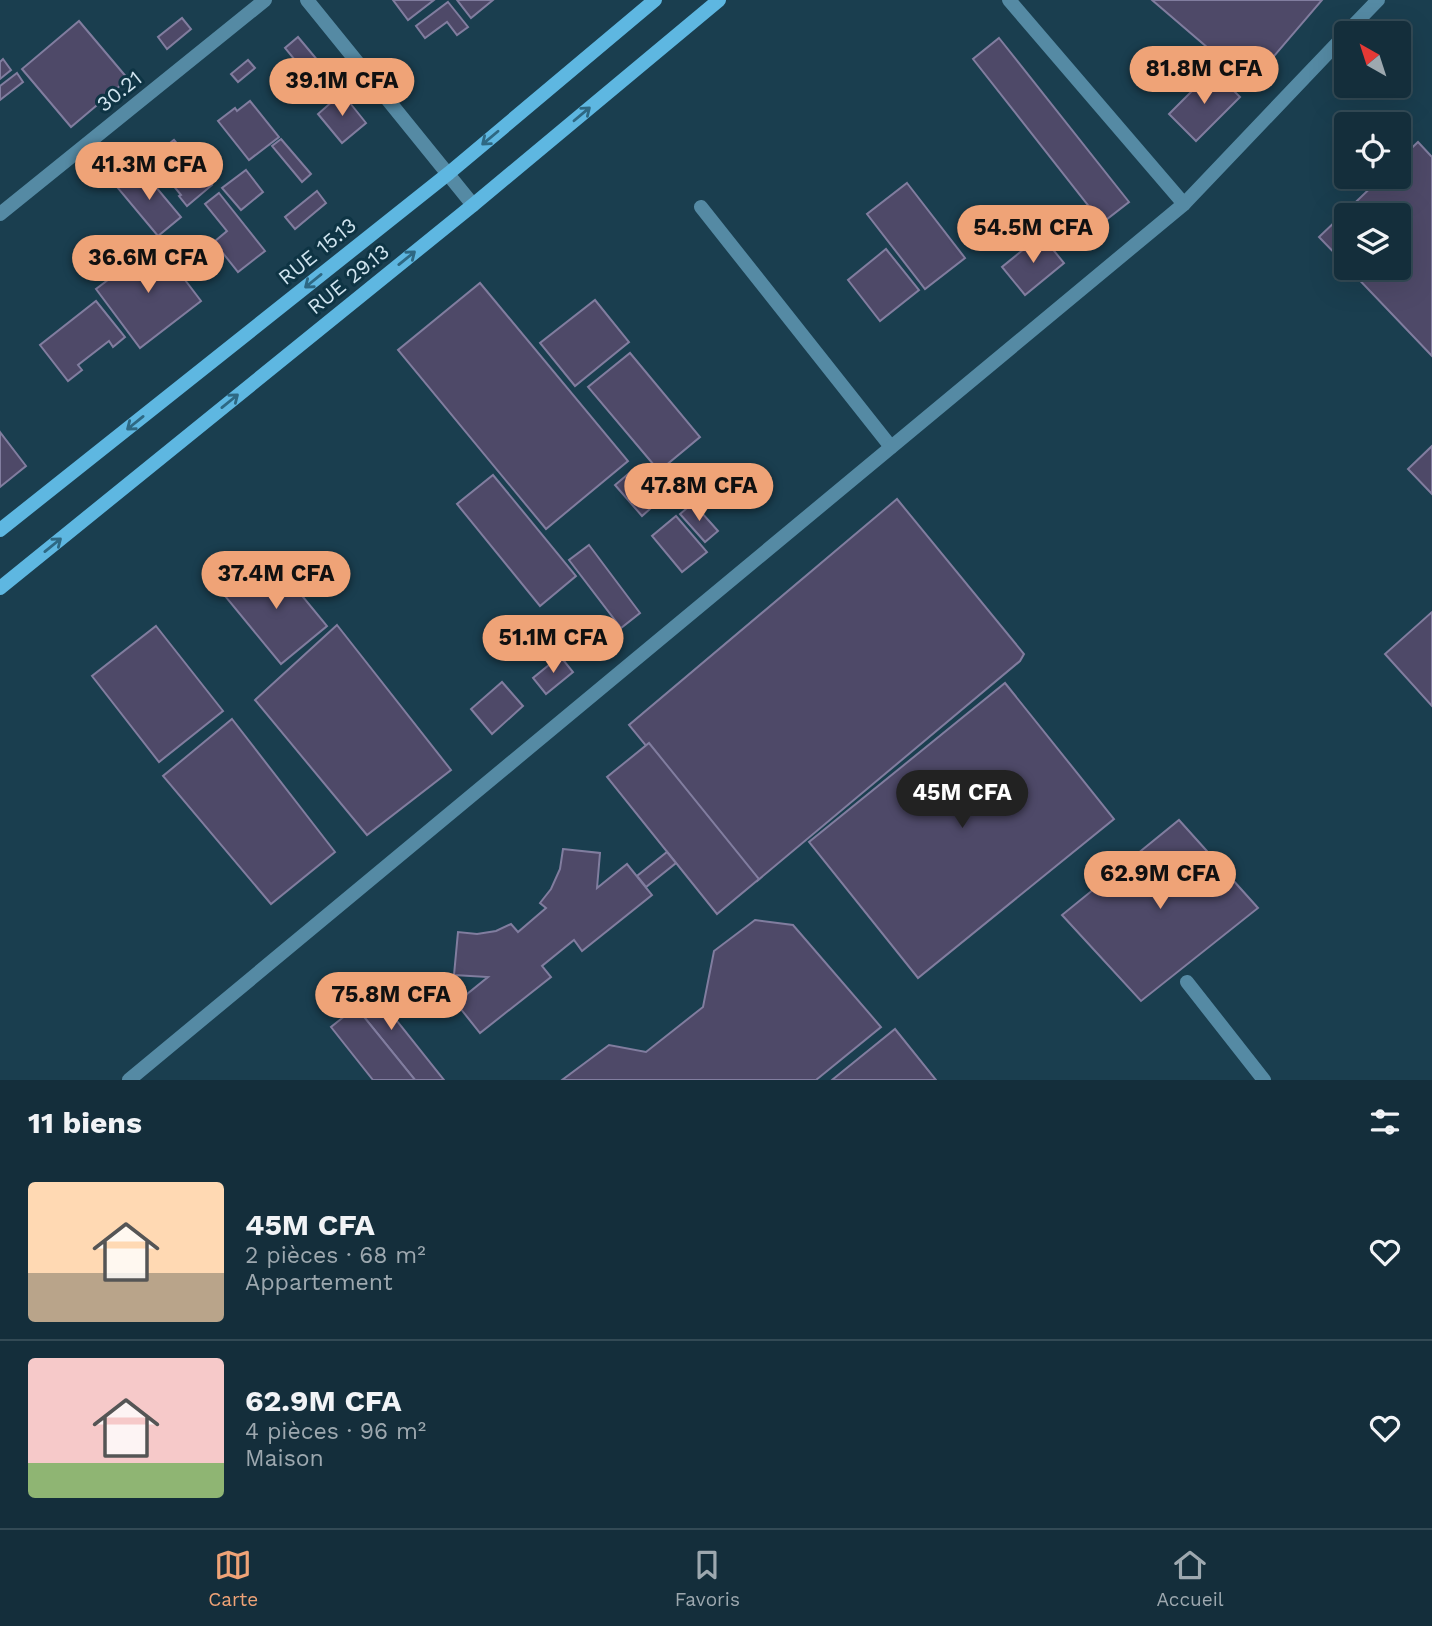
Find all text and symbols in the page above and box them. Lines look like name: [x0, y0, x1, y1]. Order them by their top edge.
north arrow: [1334, 21, 1410, 98]
map controls: [1334, 21, 1411, 280]
pin: 81.8M CFA: [1124, 46, 1284, 106]
text: 81.8M CFA: [1146, 55, 1262, 82]
pin: 39.1M CFA: [262, 58, 422, 118]
street label: 30.21: [91, 65, 147, 117]
text: 39.1M CFA: [285, 67, 399, 94]
one-way arrow: [573, 106, 591, 122]
button: locate: [1334, 112, 1411, 189]
one-way arrow: [481, 130, 499, 146]
pin: 41.3M CFA: [69, 142, 229, 202]
text: 41.3M CFA: [91, 151, 207, 178]
button: layers: [1334, 203, 1411, 280]
pin: 54.5M CFA: [953, 205, 1113, 265]
street label: RUE 15.13: [273, 212, 361, 290]
text: 54.5M CFA: [973, 214, 1093, 241]
pin: 36.6M CFA: [68, 236, 228, 295]
street label: RUE 29.13: [302, 238, 394, 320]
text: 36.6M CFA: [88, 244, 208, 271]
one-way arrow: [397, 251, 415, 266]
one-way arrow: [304, 273, 323, 288]
one-way arrow: [220, 394, 238, 409]
one-way arrow: [126, 415, 145, 430]
pin: 47.8M CFA: [619, 463, 779, 523]
text: 47.8M CFA: [640, 472, 758, 499]
one-way arrow: [44, 537, 62, 552]
pin: 37.4M CFA: [196, 552, 356, 611]
text: 37.4M CFA: [217, 560, 335, 587]
pin: 51.1M CFA: [473, 616, 633, 675]
text: 51.1M CFA: [499, 624, 607, 651]
pin: 45M CFA: [897, 770, 1027, 830]
text: 45M CFA: [912, 779, 1012, 806]
pin: 62.9M CFA: [1080, 852, 1240, 911]
text: 62.9M CFA: [1100, 860, 1220, 887]
pin: 75.8M CFA: [311, 972, 471, 1032]
text: 75.8M CFA: [331, 981, 451, 1008]
icon: filters: [1366, 1103, 1404, 1141]
text: 11 biens: [28, 1105, 142, 1140]
text: 45M CFA: [245, 1207, 375, 1242]
icon: home: [84, 1210, 168, 1294]
icon: heart: [1366, 1233, 1404, 1271]
text: 2 pièces · 68 m²: [245, 1242, 426, 1269]
text: Appartement: [245, 1269, 393, 1296]
text: 62.9M CFA: [245, 1383, 402, 1418]
icon: home: [84, 1386, 168, 1470]
icon: heart: [1366, 1409, 1404, 1447]
text: 4 pièces · 96 m²: [245, 1418, 426, 1445]
text: Maison: [245, 1445, 324, 1472]
tab: Carte: [208, 1546, 258, 1611]
tab: Favoris: [675, 1546, 740, 1611]
tab: Accueil: [1156, 1546, 1224, 1611]

